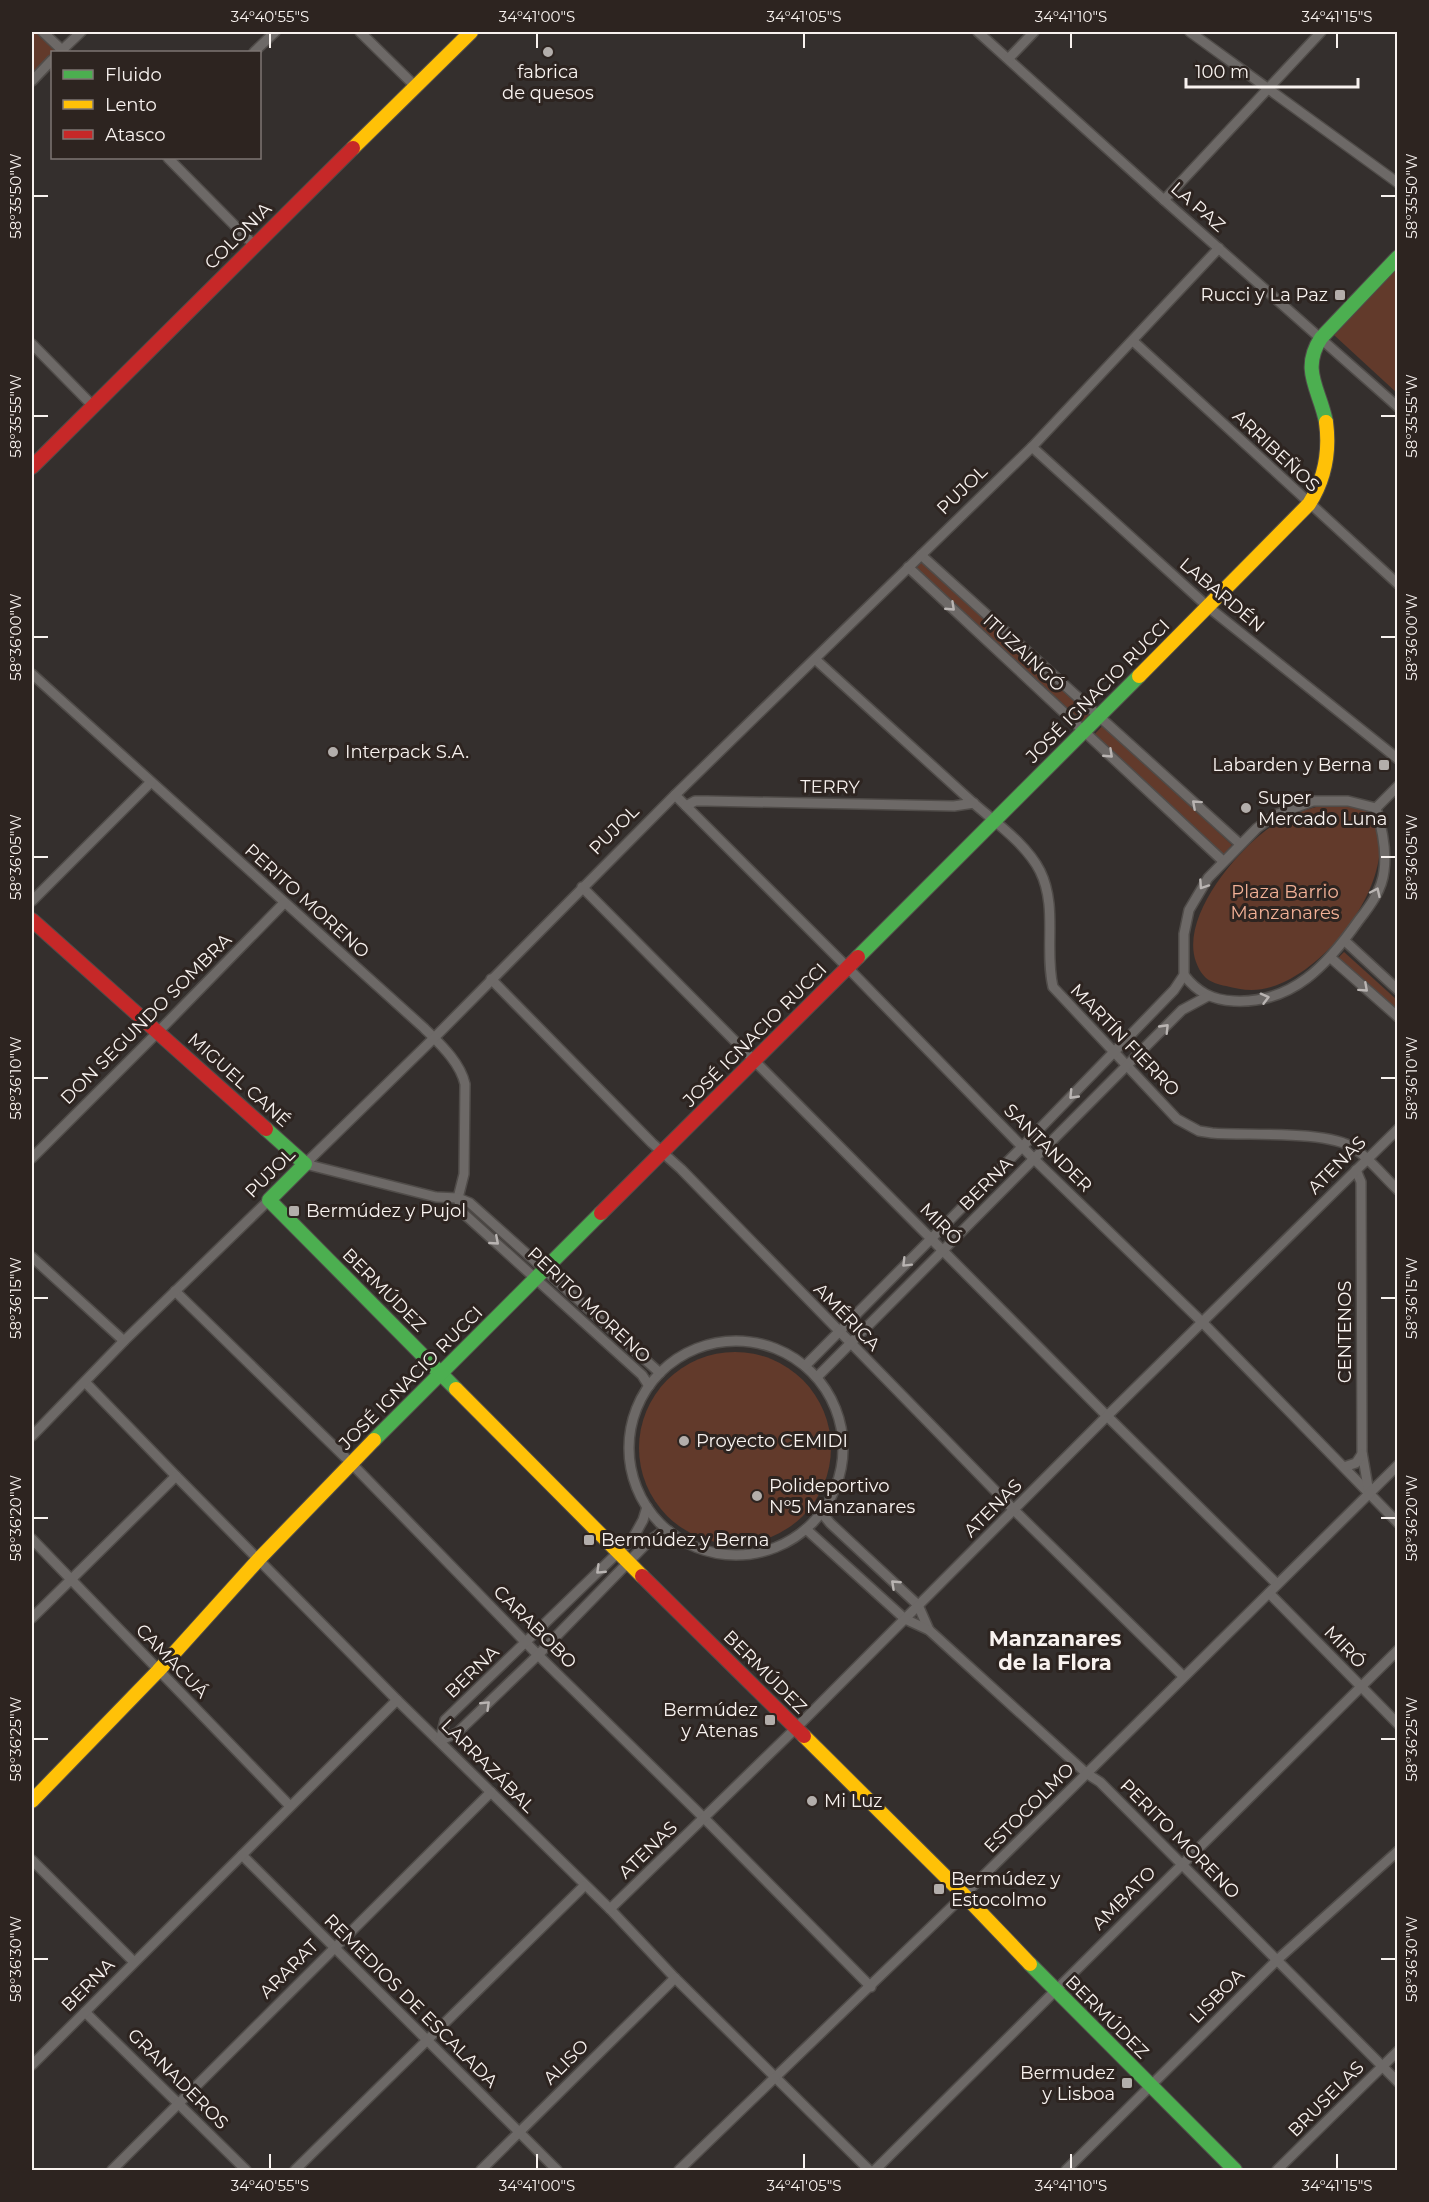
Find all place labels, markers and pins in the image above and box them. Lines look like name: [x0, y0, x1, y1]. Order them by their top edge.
marker: fabrica de quesos: [541, 45, 555, 59]
place label: fabrica de quesos: [502, 61, 594, 104]
place label: Rucci y La Paz: [1200, 284, 1328, 306]
marker: Rucci y La Paz: [1333, 288, 1347, 302]
place label: Interpack S.A.: [345, 741, 469, 763]
marker: Interpack S.A.: [326, 745, 340, 759]
place label: Labarden y Berna: [1212, 754, 1372, 776]
marker: Labarden y Berna: [1377, 758, 1391, 772]
place label: Super Mercado Luna: [1258, 787, 1387, 830]
marker: Super Mercado Luna: [1239, 801, 1253, 815]
place label: Bermúdez y Pujol: [306, 1200, 466, 1222]
marker: Bermúdez y Pujol: [287, 1204, 301, 1218]
place label: Proyecto CEMIDI: [696, 1430, 848, 1452]
marker: Proyecto CEMIDI: [677, 1434, 691, 1448]
place label: Polideportivo Nº5 Manzanares: [769, 1475, 915, 1518]
marker: Polideportivo Nº5 Manzanares: [750, 1489, 764, 1503]
place label: Bermúdez y Berna: [601, 1529, 769, 1551]
marker: Bermúdez y Berna: [582, 1533, 596, 1547]
place label: Bermúdez y Atenas: [663, 1699, 758, 1742]
marker: Bermúdez y Atenas: [763, 1713, 777, 1727]
place label: Mi Luz: [824, 1790, 883, 1812]
marker: Mi Luz: [805, 1794, 819, 1808]
place label: Bermúdez y Estocolmo: [951, 1868, 1061, 1911]
marker: Bermúdez y Estocolmo: [932, 1882, 946, 1896]
place label: Bermudez y Lisboa: [1020, 2062, 1115, 2105]
marker: Bermudez y Lisboa: [1120, 2076, 1134, 2090]

